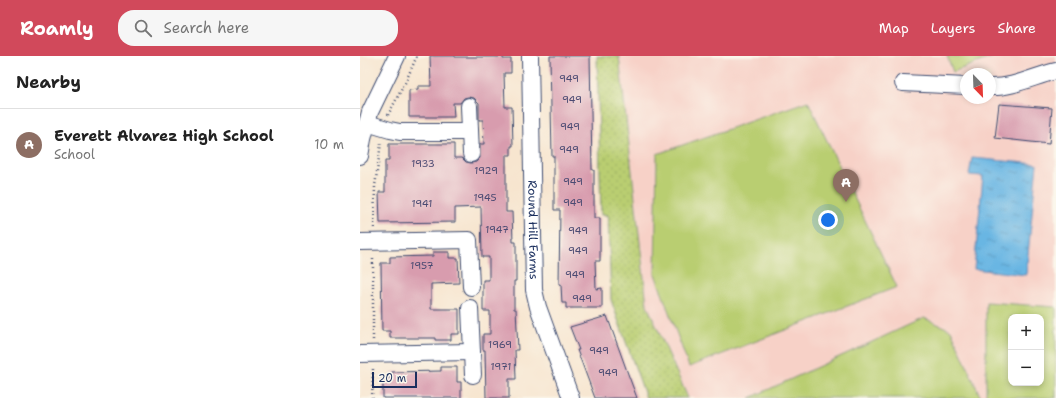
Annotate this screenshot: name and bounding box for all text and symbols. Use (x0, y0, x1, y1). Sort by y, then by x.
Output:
search box (118, 10, 398, 46)
text: Roamly (20, 16, 94, 41)
icon: search (132, 17, 154, 39)
text: Search here (164, 18, 249, 38)
text: Map (879, 19, 909, 37)
text: Layers (931, 19, 975, 37)
text: Share (997, 19, 1036, 37)
north arrow (960, 68, 996, 104)
text: Nearby (16, 71, 81, 93)
house number: 949 (559, 72, 579, 85)
house number: 949 (562, 93, 582, 106)
house number: 949 (560, 120, 580, 133)
text: Everett Alvarez High School (54, 126, 274, 146)
text: A (24, 136, 34, 153)
text: 10 m (314, 136, 344, 153)
house number: 949 (559, 143, 579, 156)
text: School (54, 146, 95, 163)
house number: 1933 (411, 157, 435, 170)
house number: 1929 (474, 164, 498, 177)
pin: A (833, 169, 859, 202)
house number: 949 (563, 175, 583, 188)
street label: Round Hill Farms (524, 180, 542, 280)
house number: 1945 (473, 191, 497, 204)
house number: 949 (563, 196, 583, 209)
house number: 1941 (411, 197, 433, 210)
your location (818, 210, 838, 230)
house number: 1947 (485, 223, 509, 236)
house number: 949 (568, 224, 588, 237)
house number: 949 (568, 244, 588, 257)
house number: 1957 (410, 259, 434, 272)
house number: 949 (565, 268, 585, 281)
house number: 949 (572, 292, 592, 305)
map controls (1008, 314, 1044, 386)
button: + (1008, 314, 1044, 350)
house number: 1969 (488, 338, 512, 351)
house number: 949 (589, 344, 609, 357)
button: − (1008, 350, 1044, 386)
house number: 1971 (491, 360, 511, 373)
house number: 949 (598, 366, 618, 379)
scale bar (372, 370, 417, 389)
text: 20 m (378, 371, 406, 386)

